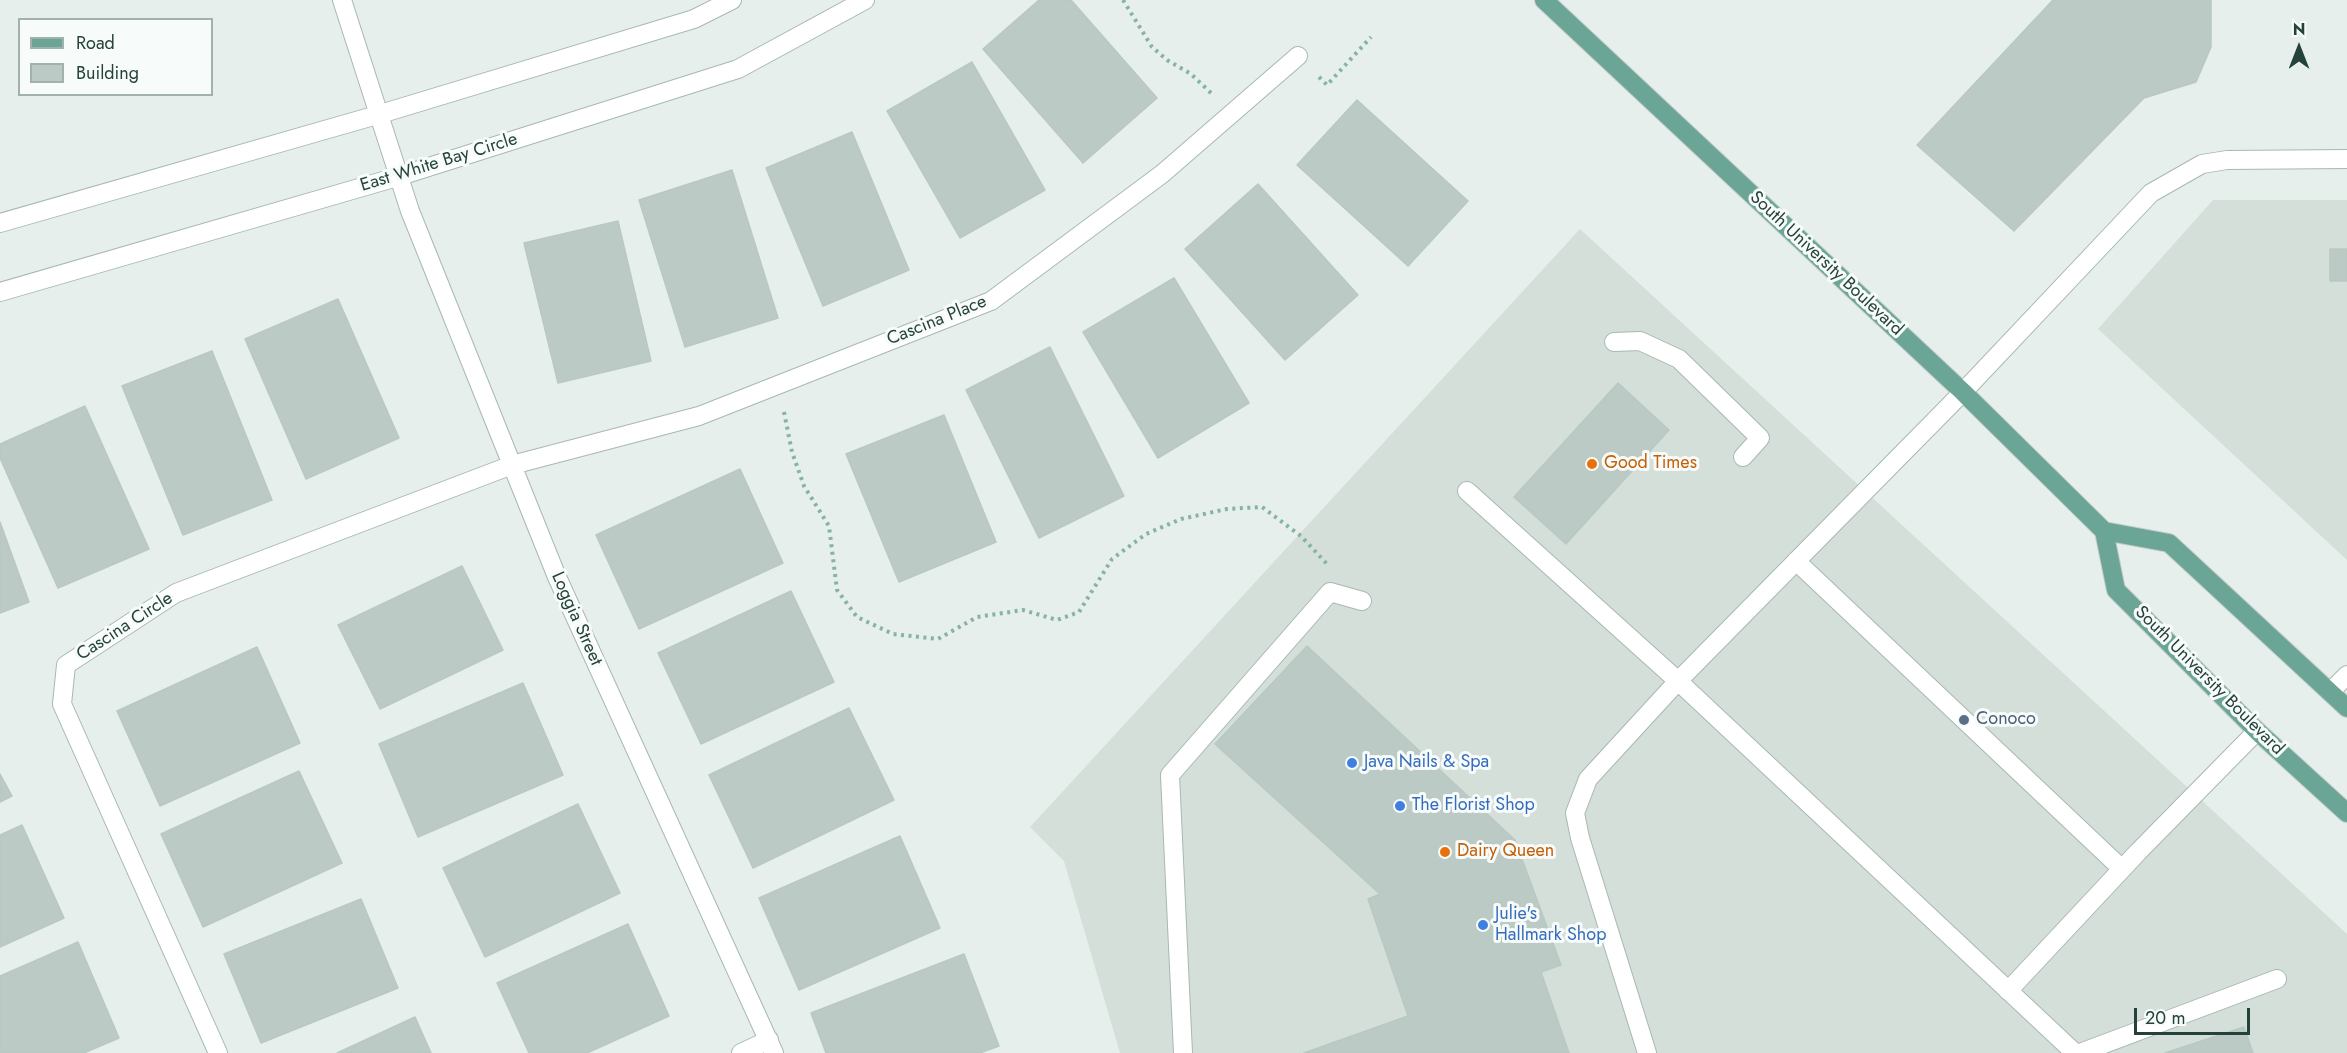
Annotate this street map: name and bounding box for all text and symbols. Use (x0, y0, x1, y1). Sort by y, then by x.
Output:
legend (18, 18, 213, 96)
north arrow (2269, 18, 2329, 78)
text: N (2293, 18, 2305, 41)
text: Road (76, 30, 115, 56)
text: Building (76, 60, 139, 86)
street label: East White Bay Circle (358, 129, 520, 197)
street label: South University Boulevard (1745, 187, 1907, 341)
street label: Cascina Place (884, 291, 990, 351)
place label: Good Times (1604, 453, 1697, 475)
marker: Good Times (1585, 457, 1599, 471)
street label: Loggia Street (546, 569, 606, 669)
street label: Cascina Circle (73, 588, 177, 666)
street label: South University Boulevard (2130, 602, 2288, 760)
place label: Conoco (1976, 709, 2036, 731)
marker: Conoco (1957, 713, 1971, 727)
place label: Java Nails & Spa (1364, 752, 1489, 774)
marker: Java Nails & Spa (1345, 756, 1359, 770)
place label: The Florist Shop (1412, 795, 1535, 817)
marker: The Florist Shop (1393, 799, 1407, 813)
place label: Dairy Queen (1457, 841, 1554, 863)
marker: Dairy Queen (1438, 845, 1452, 859)
place label: Julie's Hallmark Shop (1495, 904, 1606, 946)
marker: Julie's Hallmark Shop (1476, 918, 1490, 932)
scale bar (2137, 996, 2252, 1034)
text: 20 m (2145, 1005, 2185, 1031)

